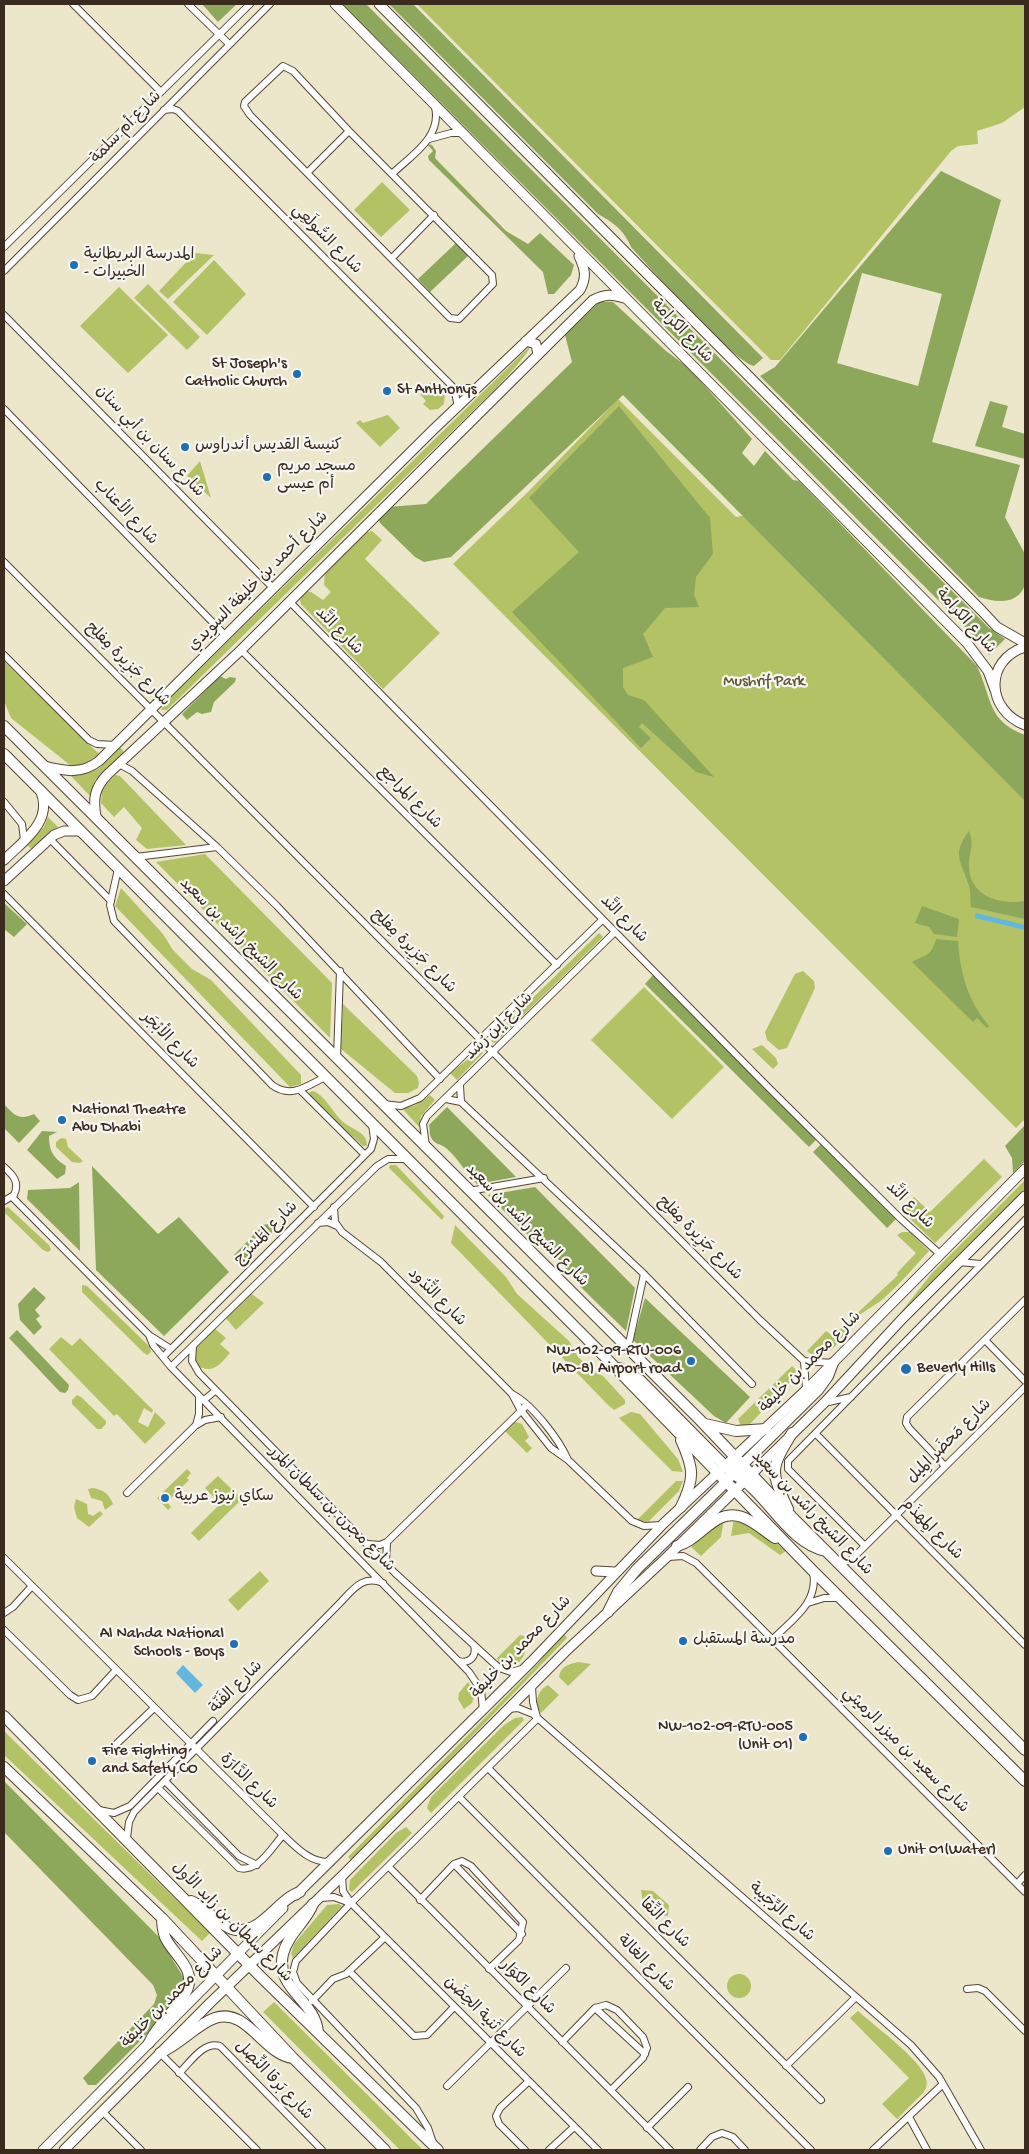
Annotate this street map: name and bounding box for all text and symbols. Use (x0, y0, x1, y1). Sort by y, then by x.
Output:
street label: شارع أم سلمة (88, 88, 166, 168)
street label: شارع السُّولَعِي (287, 201, 365, 279)
place label: المدرسة البريطانية - الخبيرات (84, 246, 194, 284)
marker: المدرسة البريطانية - الخبيرات (68, 259, 80, 271)
street label: شارع الكرامة (646, 296, 716, 368)
place label: St Joseph's Catholic Church (185, 355, 287, 393)
marker: St Joseph's Catholic Church (291, 368, 303, 380)
place label: St Anthonys (397, 381, 477, 401)
street label: شارع سنان بن أبي سنان (91, 382, 207, 502)
marker: St Anthonys (381, 385, 393, 397)
place label: كنيسة القديس أندراوس (195, 437, 342, 457)
marker: كنيسة القديس أندراوس (179, 441, 191, 453)
place label: مسجد مريم أم عيسى (277, 458, 356, 496)
marker: مسجد مريم أم عيسى (261, 471, 273, 483)
street label: شارع الأعناب (89, 476, 161, 550)
street label: شارع أحمد بن خليفة السويدي (185, 508, 333, 656)
street label: شارع الكرامة (931, 586, 999, 658)
street label: شارع النَّد (310, 604, 366, 660)
street label: شارع جَزِيرة مِفلِح (81, 619, 173, 711)
park label: Mushrif Park (723, 673, 805, 693)
street label: شارع المراجع (373, 762, 445, 834)
street label: شارع الشيخ راشد بن سعيد (174, 874, 306, 1006)
street label: شارع النَّد (595, 892, 651, 948)
street label: شارع جَزِيرة مِفلِح (367, 906, 459, 998)
street label: شارع إبن رُشد (462, 989, 538, 1065)
street label: شارع الأبْجَر (136, 1008, 202, 1074)
place label: National Theatre Abu Dhabi (72, 1101, 186, 1139)
marker: National Theatre Abu Dhabi (56, 1114, 68, 1126)
street label: شارع الشيخ راشد بن سعيد (460, 1160, 592, 1292)
street label: شارع النَّد (881, 1178, 937, 1234)
street label: شارع جَزِيرة مِفلِح (653, 1193, 745, 1285)
street label: شارع المَسْرَج (231, 1198, 303, 1270)
street label: شارع النُّدُود (403, 1265, 469, 1331)
street label: شارع محمد بن خليفة (756, 1308, 866, 1418)
place label: NW-102-09-RTU-006 (AD-8) Airport road (546, 1342, 681, 1380)
marker: NW-102-09-RTU-006 (AD-8) Airport road (685, 1355, 697, 1367)
place label: Beverly Hills (917, 1359, 995, 1379)
marker: Beverly Hills (899, 1362, 913, 1376)
street label: شارع مَحضَر المِيل (904, 1396, 996, 1488)
street label: شارع مجرن بن سلطان المرر (264, 1443, 398, 1577)
street label: شارع الشيخ راشد بن سعيد (746, 1448, 876, 1580)
place label: سكاي نيوز عربية (175, 1488, 274, 1508)
marker: سكاي نيوز عربية (159, 1492, 171, 1504)
street label: شارع المِهذَم (896, 1495, 966, 1565)
street label: شارع محمد بن خليفة (468, 1592, 576, 1704)
place label: Al Nahda National Schools - Boys (100, 1625, 224, 1663)
place label: مدرسة المستقبل (693, 1631, 795, 1651)
marker: مدرسة المستقبل (677, 1635, 689, 1647)
marker: Al Nahda National Schools - Boys (228, 1638, 240, 1650)
street label: شارع الفَنّة (206, 1657, 268, 1719)
street label: شارع سعيد بن ميزر الرميثي (838, 1684, 972, 1818)
place label: NW-102-09-RTU-005 (Unit 01) (658, 1718, 793, 1756)
marker: NW-102-09-RTU-005 (Unit 01) (797, 1731, 809, 1743)
place label: Fire Fighting and Safety CO (102, 1742, 198, 1780)
street label: شارع الدَّارَة (215, 1750, 281, 1814)
marker: Fire Fighting and Safety CO (86, 1755, 98, 1767)
place label: Unit 01(Water) (898, 1841, 996, 1861)
marker: Unit 01(Water) (882, 1845, 894, 1857)
street label: شارع سلطان بن زايد الأول (167, 1859, 295, 1987)
street label: شارع الرِّجَيبة (744, 1879, 818, 1947)
street label: شارع النِّقا (635, 1895, 693, 1953)
street label: شارع الغالة (613, 1932, 677, 1996)
street label: شارع محمد بن خليفة (118, 1943, 228, 2053)
street label: شارع الكوَار (496, 1957, 558, 2019)
street label: شارع ثَنية الحِضَن (439, 1973, 529, 2063)
street label: شارع بَرقا النِّصِل (230, 2037, 316, 2125)

